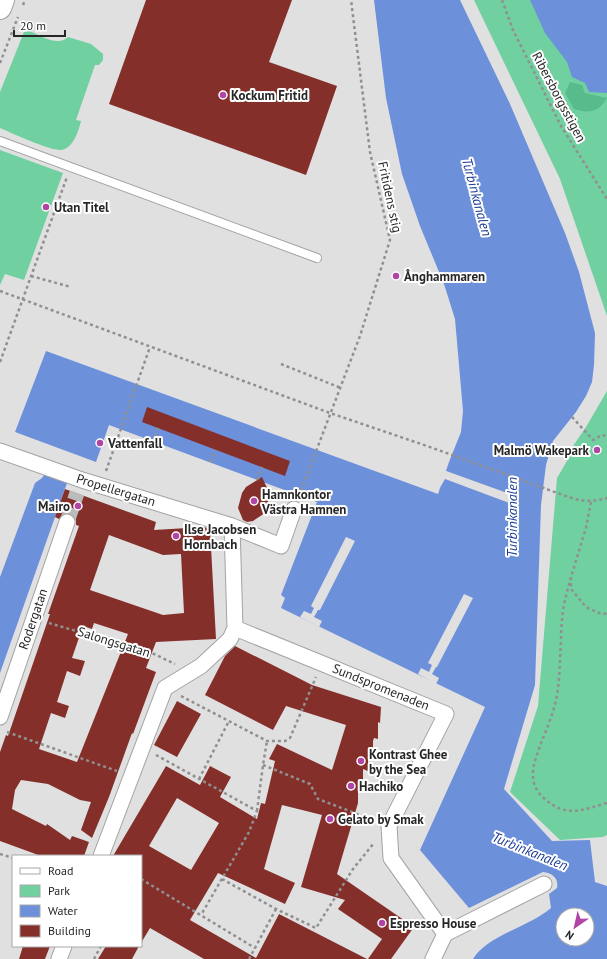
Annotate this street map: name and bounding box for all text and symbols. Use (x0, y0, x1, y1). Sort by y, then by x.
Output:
scale bar (14, 12, 65, 38)
text: 20 m (20, 18, 46, 33)
street label: Ribersborgsstigen (528, 49, 590, 145)
place label: Kockum Fritid (231, 87, 308, 104)
marker: Kockum Fritid (218, 90, 228, 100)
water label: Turbinkanalen (458, 156, 496, 238)
street label: Fritidens stig (374, 160, 406, 234)
place label: Utan Titel (54, 199, 109, 216)
marker: Utan Titel (41, 202, 51, 212)
place label: Ånghammaren (404, 268, 485, 285)
marker: Ånghammaren (391, 271, 401, 281)
place label: Vattenfall (107, 435, 163, 452)
marker: Vattenfall (95, 438, 105, 448)
place label: Malmö Wakepark (494, 442, 590, 459)
marker: Malmö Wakepark (592, 445, 602, 455)
street label: Propellergatan (74, 470, 158, 510)
water label: Turbinkanalen (503, 477, 521, 557)
place label: Hamnkontor Västra Hamnen (261, 486, 346, 518)
marker: Hamnkontor Västra Hamnen (249, 496, 259, 506)
place label: Mairo (38, 498, 70, 515)
marker: Mairo (73, 501, 83, 511)
place label: Ilse Jacobsen Hornbach (184, 521, 256, 553)
marker: Ilse Jacobsen Hornbach (171, 531, 181, 541)
street label: Rodergatan (15, 586, 51, 652)
street label: Salongsgatan (76, 623, 152, 661)
street label: Sundspromenaden (330, 660, 432, 714)
place label: Kontrast Ghee by the Sea (369, 746, 448, 778)
marker: Kontrast Ghee by the Sea (356, 756, 366, 766)
place label: Hachiko (359, 778, 403, 795)
marker: Hachiko (346, 781, 356, 791)
place label: Gelato by Smak (338, 811, 424, 828)
marker: Gelato by Smak (325, 814, 335, 824)
water label: Turbinkanalen (489, 828, 571, 874)
legend (12, 855, 142, 947)
text: Road (48, 863, 73, 878)
text: Park (48, 883, 70, 898)
text: Water (48, 903, 78, 918)
north arrow (555, 907, 595, 947)
place label: Espresso House (390, 915, 477, 932)
marker: Espresso House (377, 918, 387, 928)
text: Building (48, 923, 91, 938)
text: N (562, 927, 576, 943)

